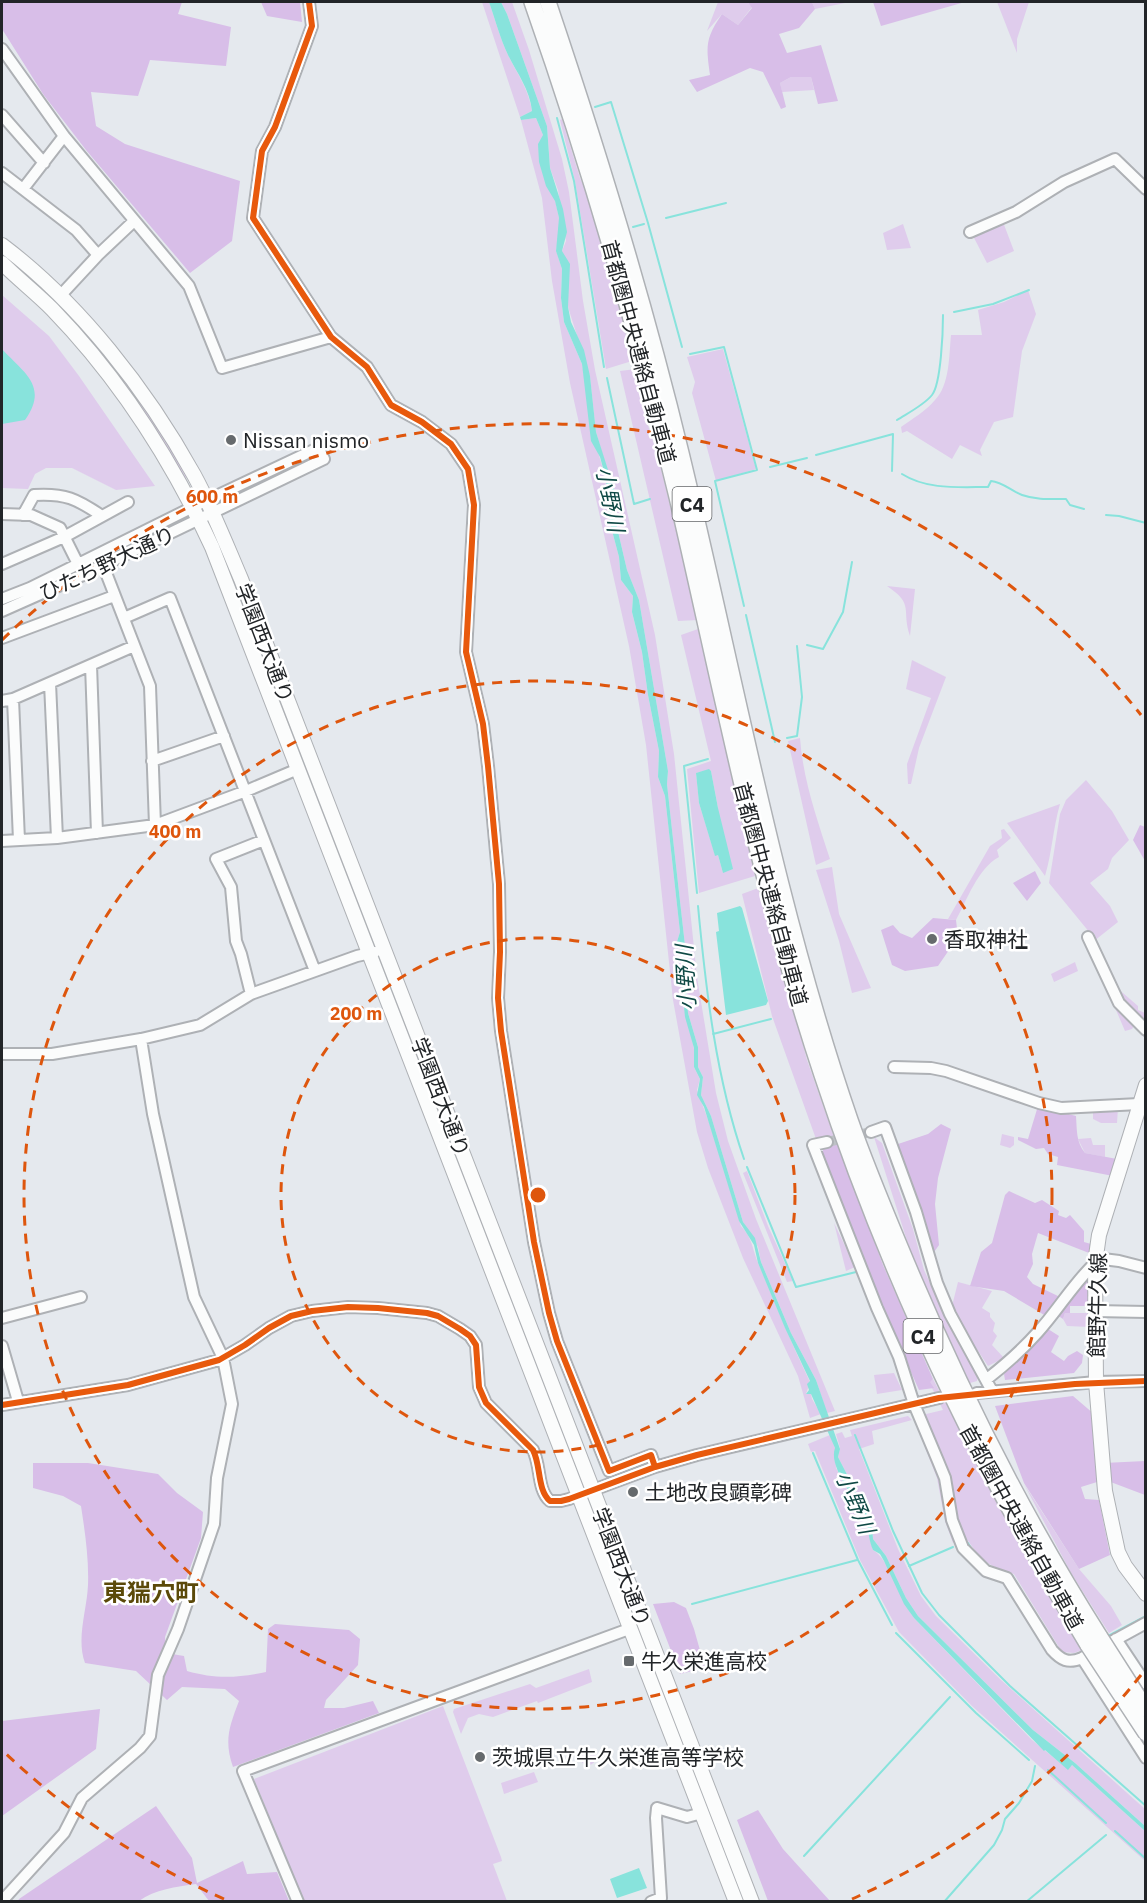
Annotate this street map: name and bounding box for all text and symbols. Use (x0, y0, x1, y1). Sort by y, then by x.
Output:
street label: 首都圏中央連絡自動車道 (596, 237, 682, 467)
place label: Nissan nismo (243, 426, 369, 454)
marker: Nissan nismo (224, 433, 238, 447)
water label: 小野川 (590, 464, 632, 536)
text: 600 m (186, 485, 238, 508)
road number: C4 (672, 487, 712, 521)
street label: ひたち野大通り (34, 519, 180, 607)
street label: 学園西大通り (229, 579, 301, 707)
street label: 首都圏中央連絡自動車道 (728, 779, 814, 1009)
text: 400 m (149, 820, 201, 843)
place label: 香取神社 (944, 925, 1028, 953)
marker: 香取神社 (925, 932, 939, 946)
water label: 小野川 (669, 942, 701, 1012)
text: 200 m (330, 1002, 382, 1025)
street label: 学園西大通り (405, 1033, 477, 1161)
centre of rings (528, 1185, 548, 1205)
street label: 館野牛久線 (1082, 1252, 1112, 1358)
road number: C4 (904, 1319, 942, 1353)
street label: 首都圏中央連絡自動車道 (954, 1419, 1090, 1635)
water label: 小野川 (830, 1466, 883, 1540)
place label: 土地改良顕彰碑 (645, 1478, 792, 1506)
marker: 土地改良顕彰碑 (626, 1485, 640, 1499)
street label: 学園西大通り (586, 1503, 658, 1631)
district label: 東猯穴町 (103, 1576, 199, 1608)
place label: 牛久栄進高校 (641, 1647, 767, 1675)
marker: 牛久栄進高校 (622, 1654, 636, 1668)
place label: 茨城県立牛久栄進高等学校 (492, 1743, 744, 1771)
marker: 茨城県立牛久栄進高等学校 (473, 1750, 487, 1764)

